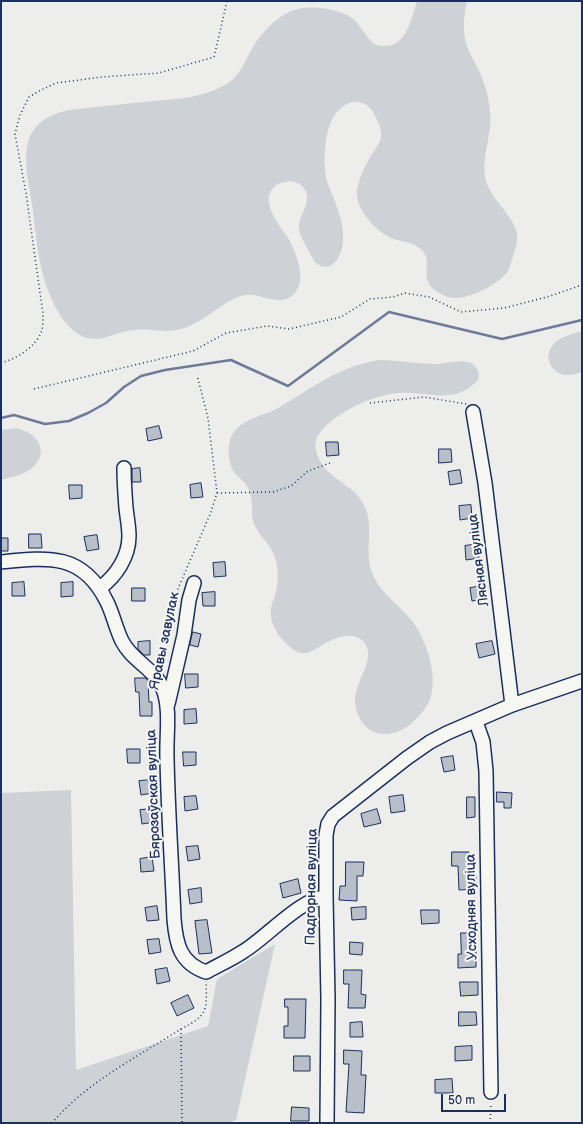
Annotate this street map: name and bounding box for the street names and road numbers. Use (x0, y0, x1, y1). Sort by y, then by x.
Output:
street label: Лясная вуліца (465, 513, 493, 607)
street label: Яравы завулак (146, 591, 184, 691)
street label: Бярозаўская вуліца (143, 729, 165, 859)
street label: Падгорная вуліца (303, 828, 321, 946)
street label: Усходняя вуліца (463, 854, 481, 960)

